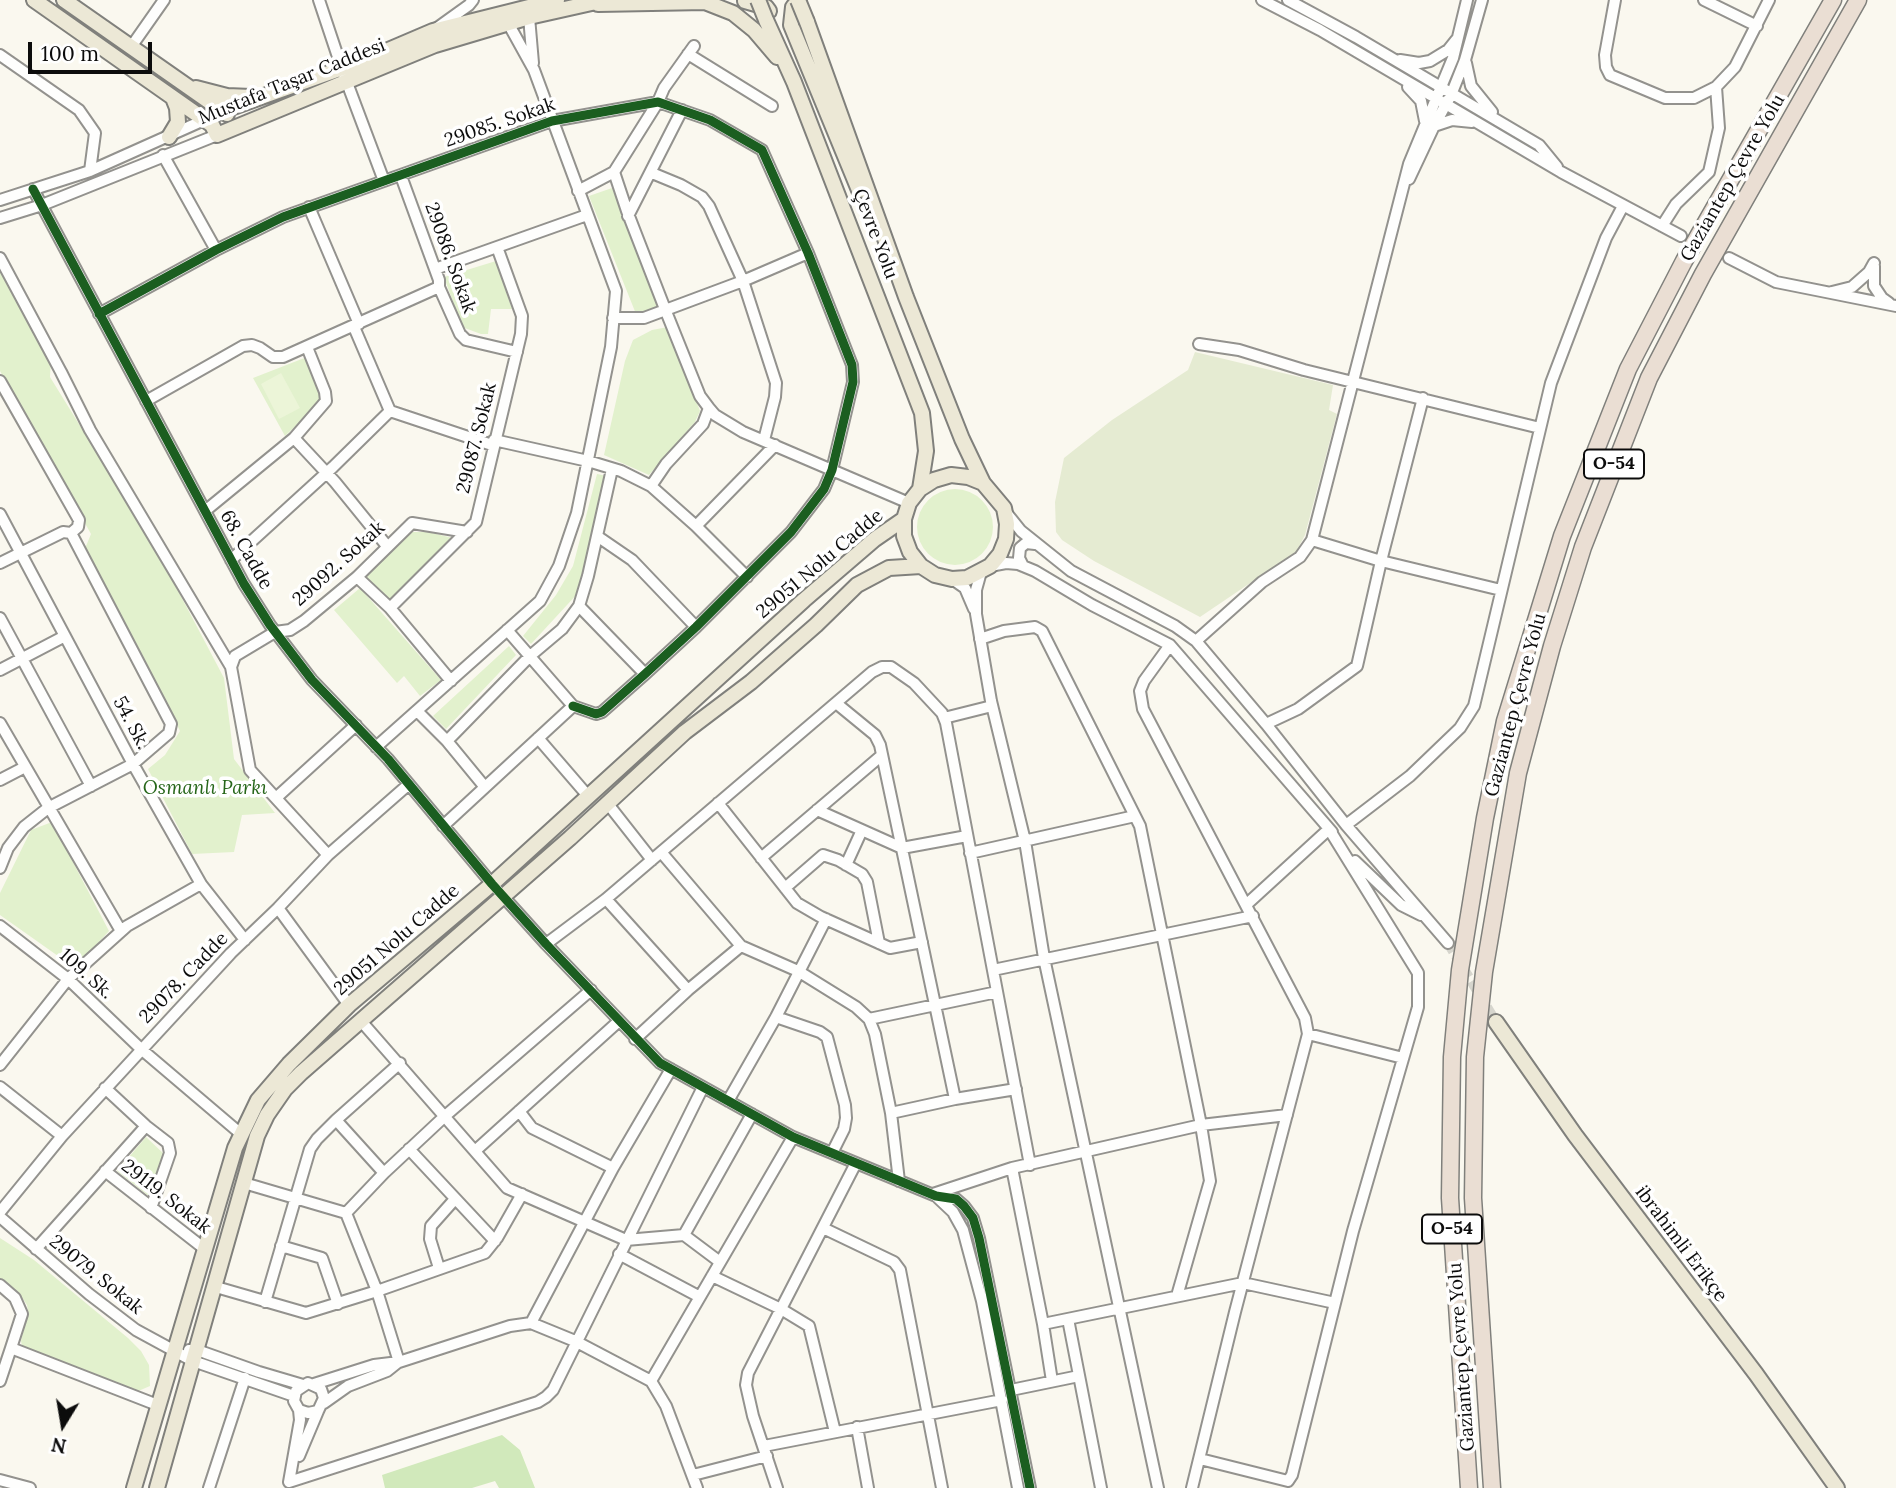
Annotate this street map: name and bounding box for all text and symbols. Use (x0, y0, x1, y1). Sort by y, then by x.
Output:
scale bar (32, 28, 156, 72)
street label: Mustafa Taşar Caddesi (195, 34, 389, 130)
text: 100 m (41, 40, 99, 67)
street label: Gaziantep Çevre Yolu (1676, 90, 1790, 266)
street label: 29085. Sokak (442, 93, 558, 153)
street label: Çevre Yolu (847, 186, 903, 282)
street label: 29086. Sokak (419, 199, 481, 317)
street label: 29087. Sokak (452, 380, 502, 496)
road number: O-54 (1584, 450, 1644, 478)
street label: 29051 Nolu Cadde (752, 504, 888, 624)
street label: 68. Cadde (215, 506, 277, 594)
street label: 29092. Sokak (288, 517, 390, 611)
street label: Gaziantep Çevre Yolu (1480, 611, 1552, 799)
street label: 54. Sk. (108, 693, 154, 753)
park label: Osmanlı Parkı (143, 778, 267, 800)
street label: 29051 Nolu Cadde (330, 879, 464, 1001)
street label: 29078. Cadde (135, 928, 233, 1028)
street label: 109. Sk. (54, 944, 118, 1004)
street label: 29119. Sokak (117, 1155, 215, 1239)
street label: ibrahimli Erikçe (1630, 1182, 1732, 1306)
road number: O-54 (1422, 1214, 1482, 1244)
street label: 29079. Sokak (45, 1230, 147, 1320)
street label: Gaziantep Çevre Yolu (1444, 1262, 1480, 1452)
north arrow (28, 1390, 98, 1460)
text: N (49, 1432, 68, 1459)

